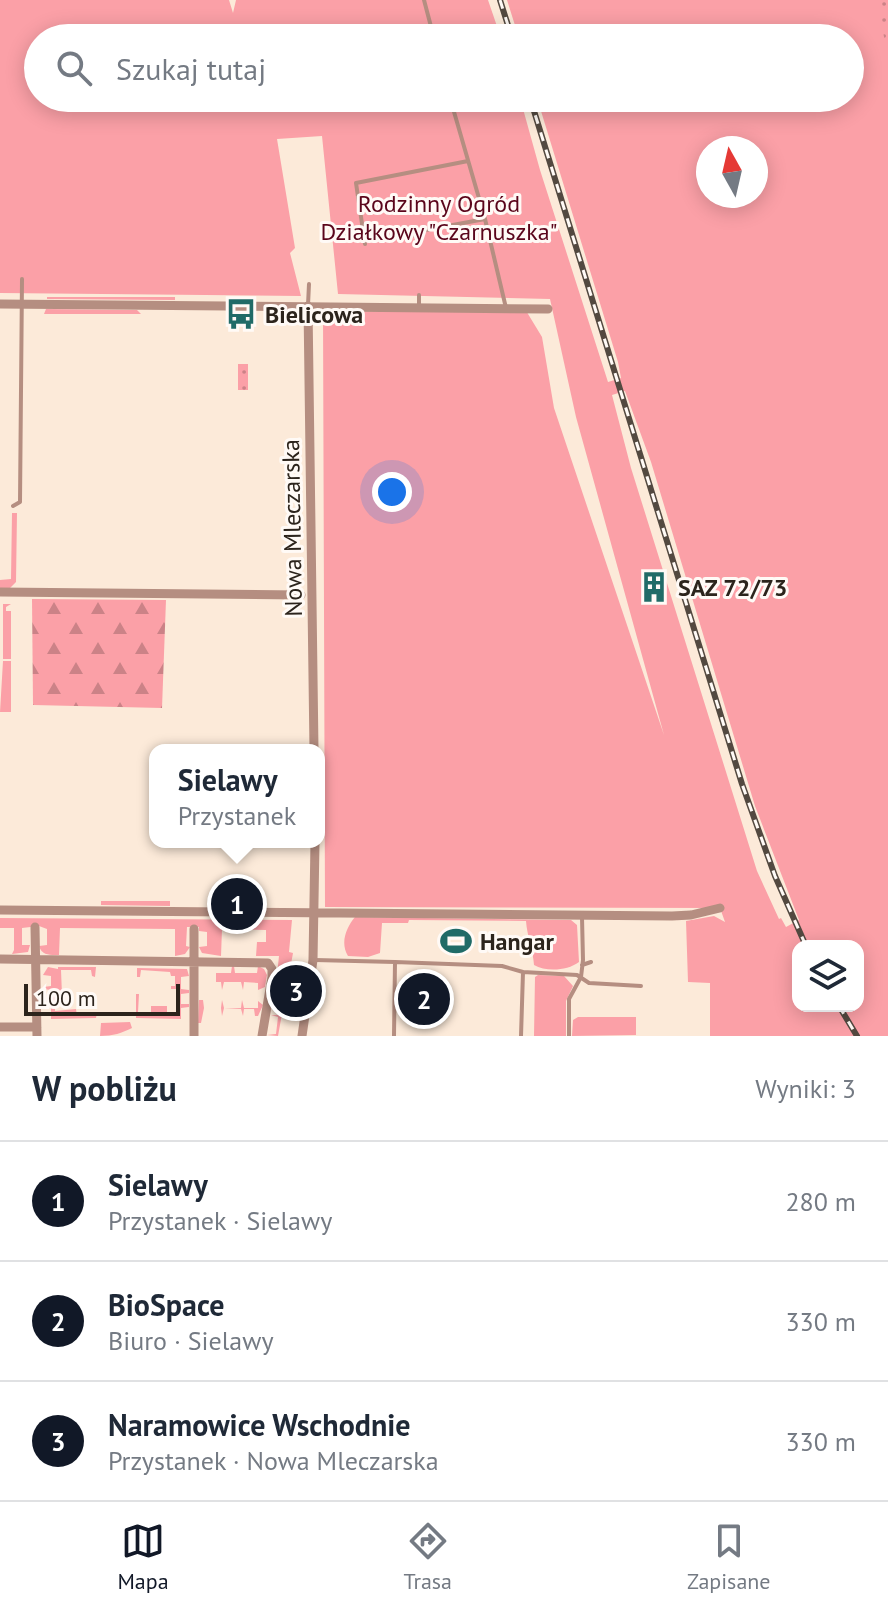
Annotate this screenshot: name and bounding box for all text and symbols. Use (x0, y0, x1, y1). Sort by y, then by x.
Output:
search box (24, 24, 864, 112)
icon: search (52, 46, 96, 90)
text: Szukaj tutaj (116, 49, 266, 88)
north arrow (696, 136, 768, 208)
park label: Rodzinny Ogród Działkowy "Czarnuszka" (320, 188, 558, 247)
bus stop icon: Bielicowa (224, 297, 258, 331)
place label: Bielicowa (265, 299, 363, 330)
street label: Nowa Mleczarska (275, 439, 309, 617)
your location (372, 472, 412, 512)
building icon: SAZ 72/73 (637, 570, 671, 604)
place label: SAZ 72/73 (678, 572, 787, 603)
popup (149, 744, 325, 848)
text: Sielawy (178, 760, 278, 799)
text: Przystanek (178, 799, 296, 832)
pin: 1 (211, 874, 263, 934)
sports icon: Hangar (439, 924, 473, 958)
place label: Hangar (480, 926, 554, 957)
map controls (792, 940, 864, 1012)
button: layers (792, 940, 864, 1012)
pin: 3 (270, 961, 322, 1021)
pin: 2 (398, 969, 450, 1029)
scale bar (24, 980, 180, 1016)
text: 100 m (36, 984, 96, 1012)
text: W pobliżu (32, 1066, 177, 1110)
text: Wyniki: 3 (755, 1072, 856, 1105)
text: Sielawy (108, 1165, 208, 1204)
text: 1 (51, 1185, 65, 1218)
text: 280 m (785, 1185, 856, 1218)
text: Przystanek · Sielawy (108, 1204, 332, 1237)
text: BioSpace (108, 1285, 225, 1324)
text: 2 (51, 1305, 65, 1338)
text: 330 m (785, 1305, 856, 1338)
text: Biuro · Sielawy (108, 1324, 274, 1357)
text: Naramowice Wschodnie (108, 1405, 411, 1444)
text: 3 (51, 1425, 65, 1458)
text: 330 m (785, 1425, 856, 1458)
text: Przystanek · Nowa Mleczarska (108, 1444, 439, 1477)
tab: Mapa (117, 1519, 169, 1595)
tab: Trasa (404, 1519, 452, 1595)
tab: Zapisane (687, 1519, 771, 1595)

